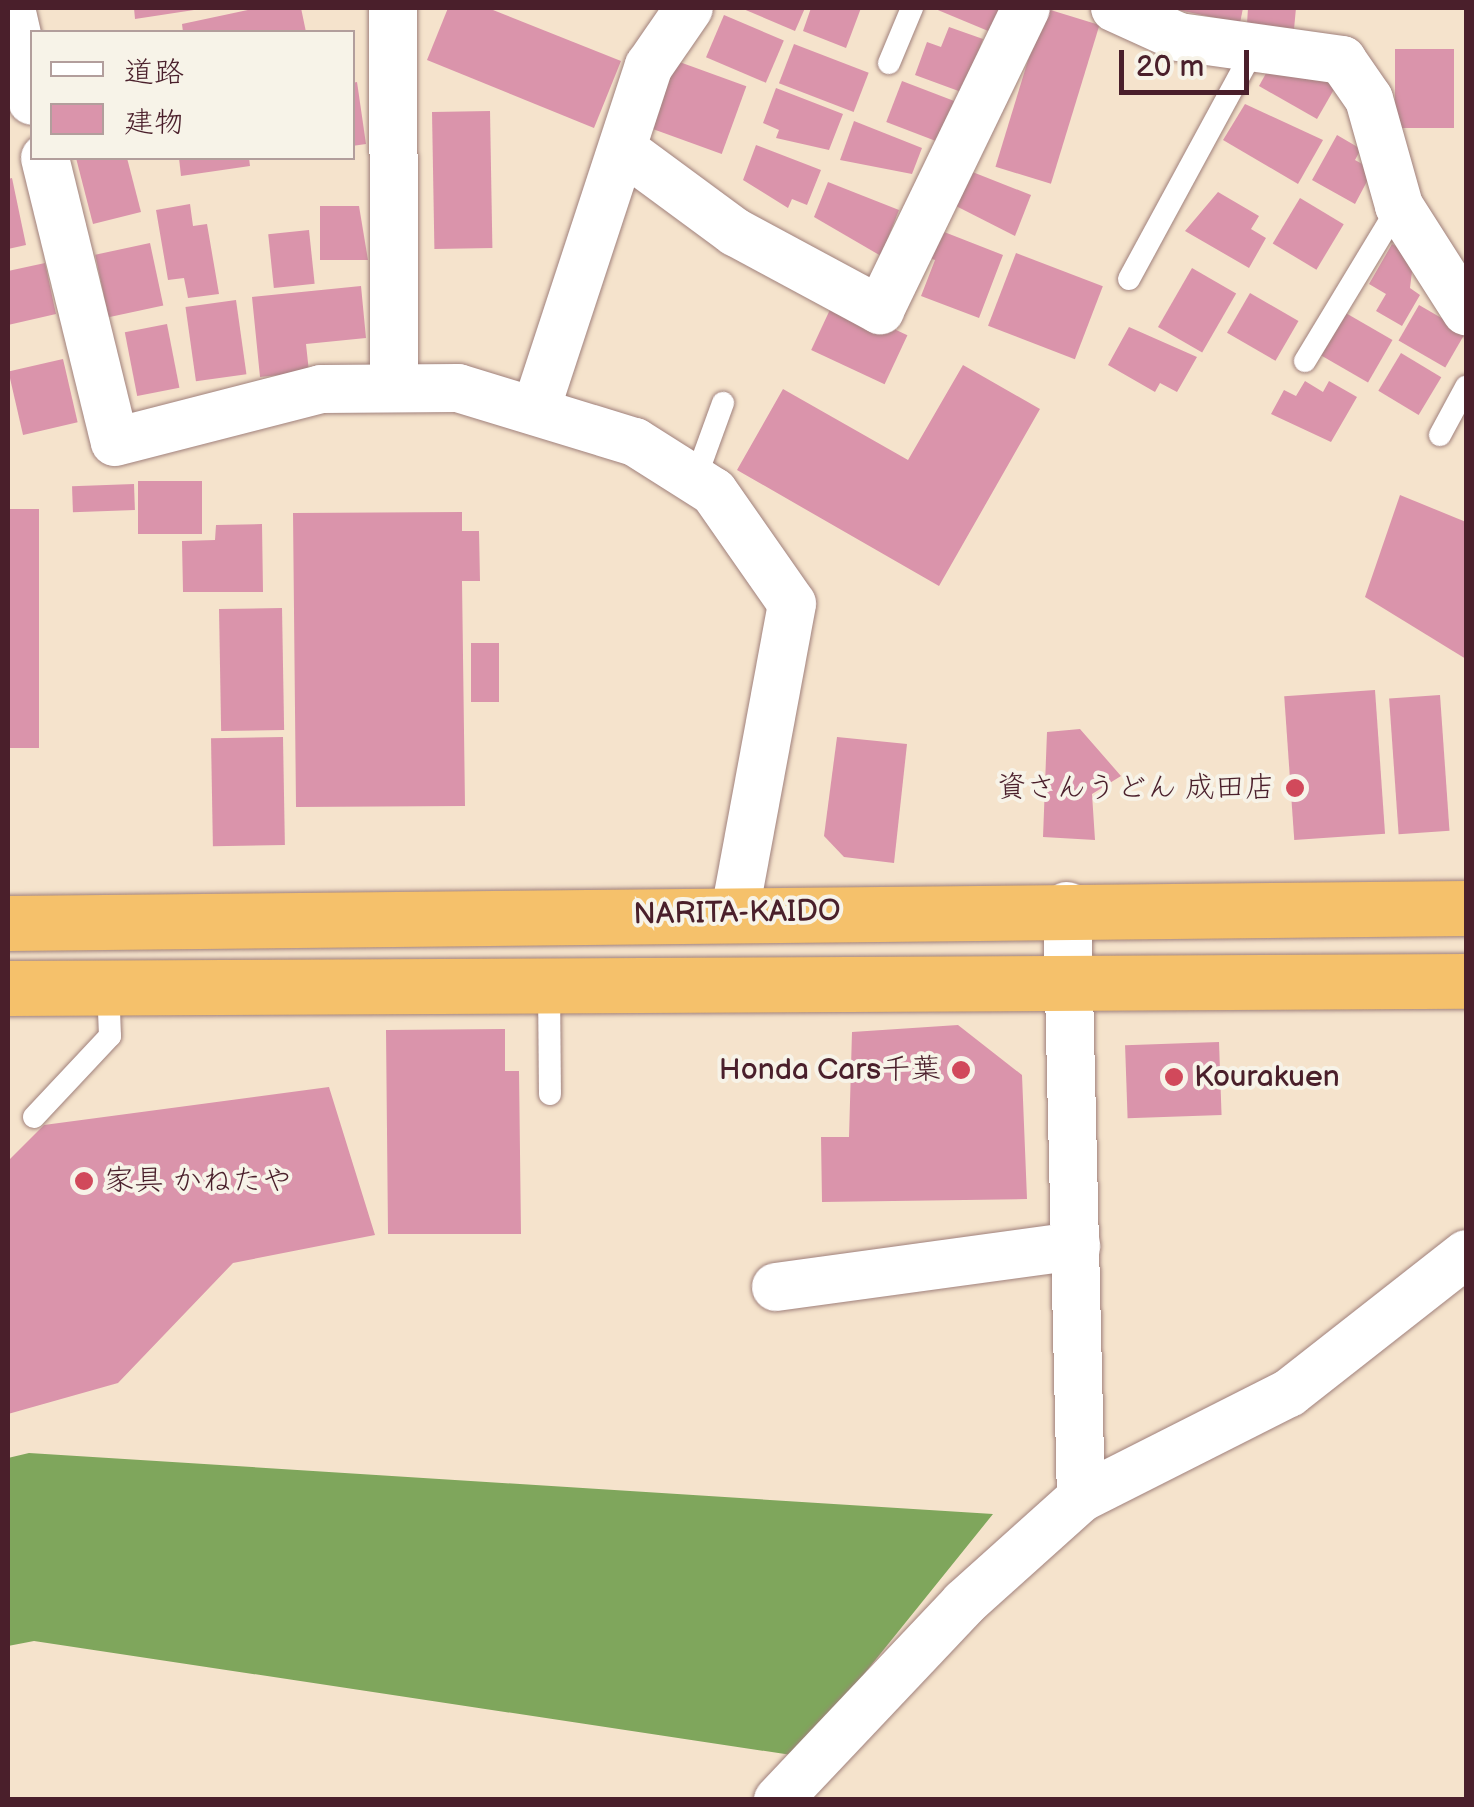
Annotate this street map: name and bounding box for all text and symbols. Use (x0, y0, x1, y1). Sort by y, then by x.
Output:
legend (30, 30, 355, 160)
scale bar (1124, 30, 1254, 92)
text: 20 m (1136, 49, 1204, 85)
text: 道路 (124, 55, 184, 91)
text: 建物 (124, 105, 184, 141)
place label: 資さんうどん 成田店 (997, 770, 1275, 806)
marker: 資さんうどん 成田店 (1284, 777, 1306, 799)
street label: NARITA-KAIDO (633, 893, 841, 933)
place label: Honda Cars千葉 (719, 1052, 941, 1088)
marker: Honda Cars千葉 (950, 1059, 972, 1081)
place label: Kourakuen (1194, 1059, 1340, 1095)
marker: Kourakuen (1163, 1066, 1185, 1088)
place label: 家具 かねたや (104, 1163, 292, 1199)
marker: 家具 かねたや (73, 1170, 95, 1192)

